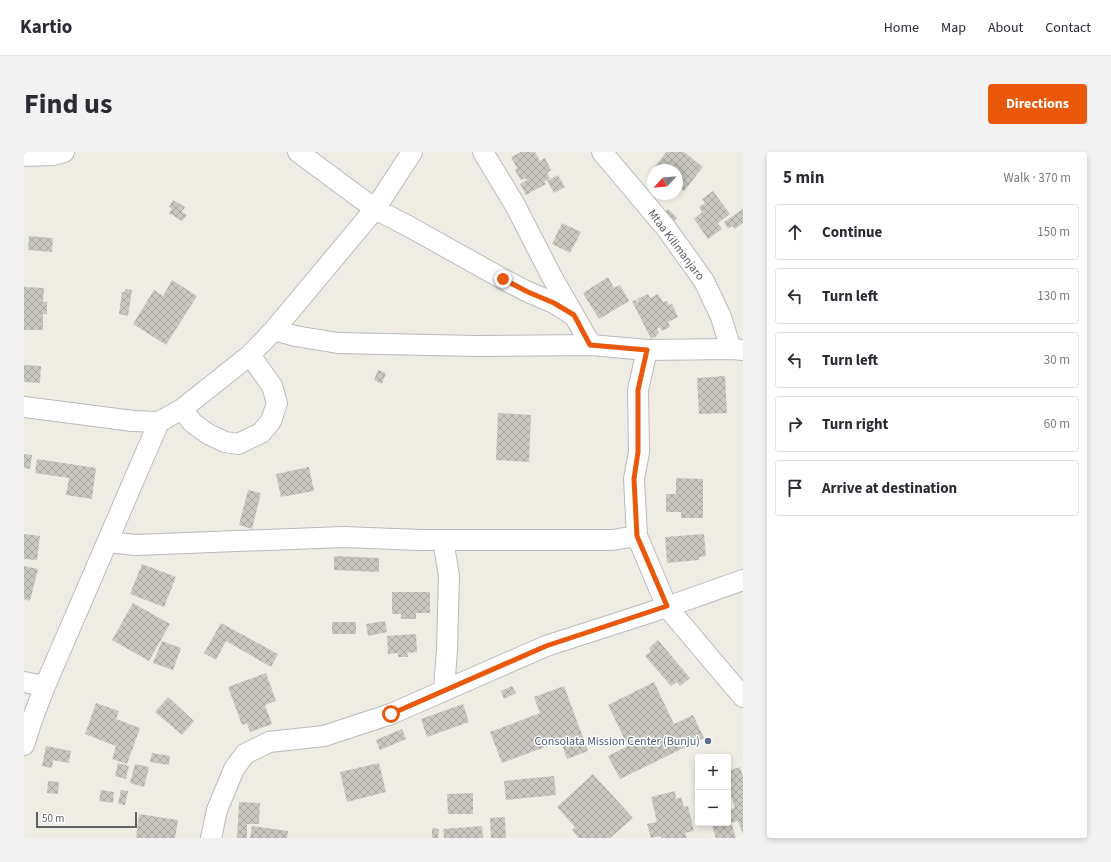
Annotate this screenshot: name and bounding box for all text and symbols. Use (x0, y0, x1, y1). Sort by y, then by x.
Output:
text: Kartio (20, 14, 72, 41)
text: Home (884, 18, 919, 38)
text: Map (941, 18, 966, 38)
text: About (988, 18, 1023, 38)
text: Contact (1045, 18, 1091, 38)
text: Find us (24, 84, 112, 124)
button: Directions (988, 84, 1087, 124)
north arrow (647, 164, 683, 200)
text: 5 min (783, 166, 824, 190)
text: Walk · 370 m (1003, 169, 1071, 187)
street label: Mtaa Kilimanjaro (644, 206, 708, 284)
icon: ahead (784, 221, 806, 243)
text: Continue (822, 222, 882, 243)
text: 150 m (1037, 223, 1070, 241)
route end (494, 270, 512, 288)
icon: left (784, 285, 806, 307)
text: Turn left (822, 286, 878, 307)
text: 130 m (1037, 287, 1070, 305)
icon: left (784, 349, 806, 371)
text: Turn left (822, 350, 878, 371)
text: 30 m (1044, 351, 1070, 369)
icon: right (784, 413, 806, 435)
text: Turn right (822, 414, 888, 435)
text: 60 m (1044, 415, 1070, 433)
icon: arrive (784, 477, 806, 499)
text: Arrive at destination (822, 478, 957, 499)
route start (382, 705, 400, 723)
place label: Consolata Mission Center (Bunju) (535, 733, 700, 750)
marker: Consolata Mission Center (Bunju) (703, 736, 713, 746)
map controls (695, 754, 731, 826)
button: + (695, 754, 731, 790)
button: − (695, 790, 731, 826)
scale bar (36, 810, 137, 829)
text: 50 m (42, 811, 64, 826)

